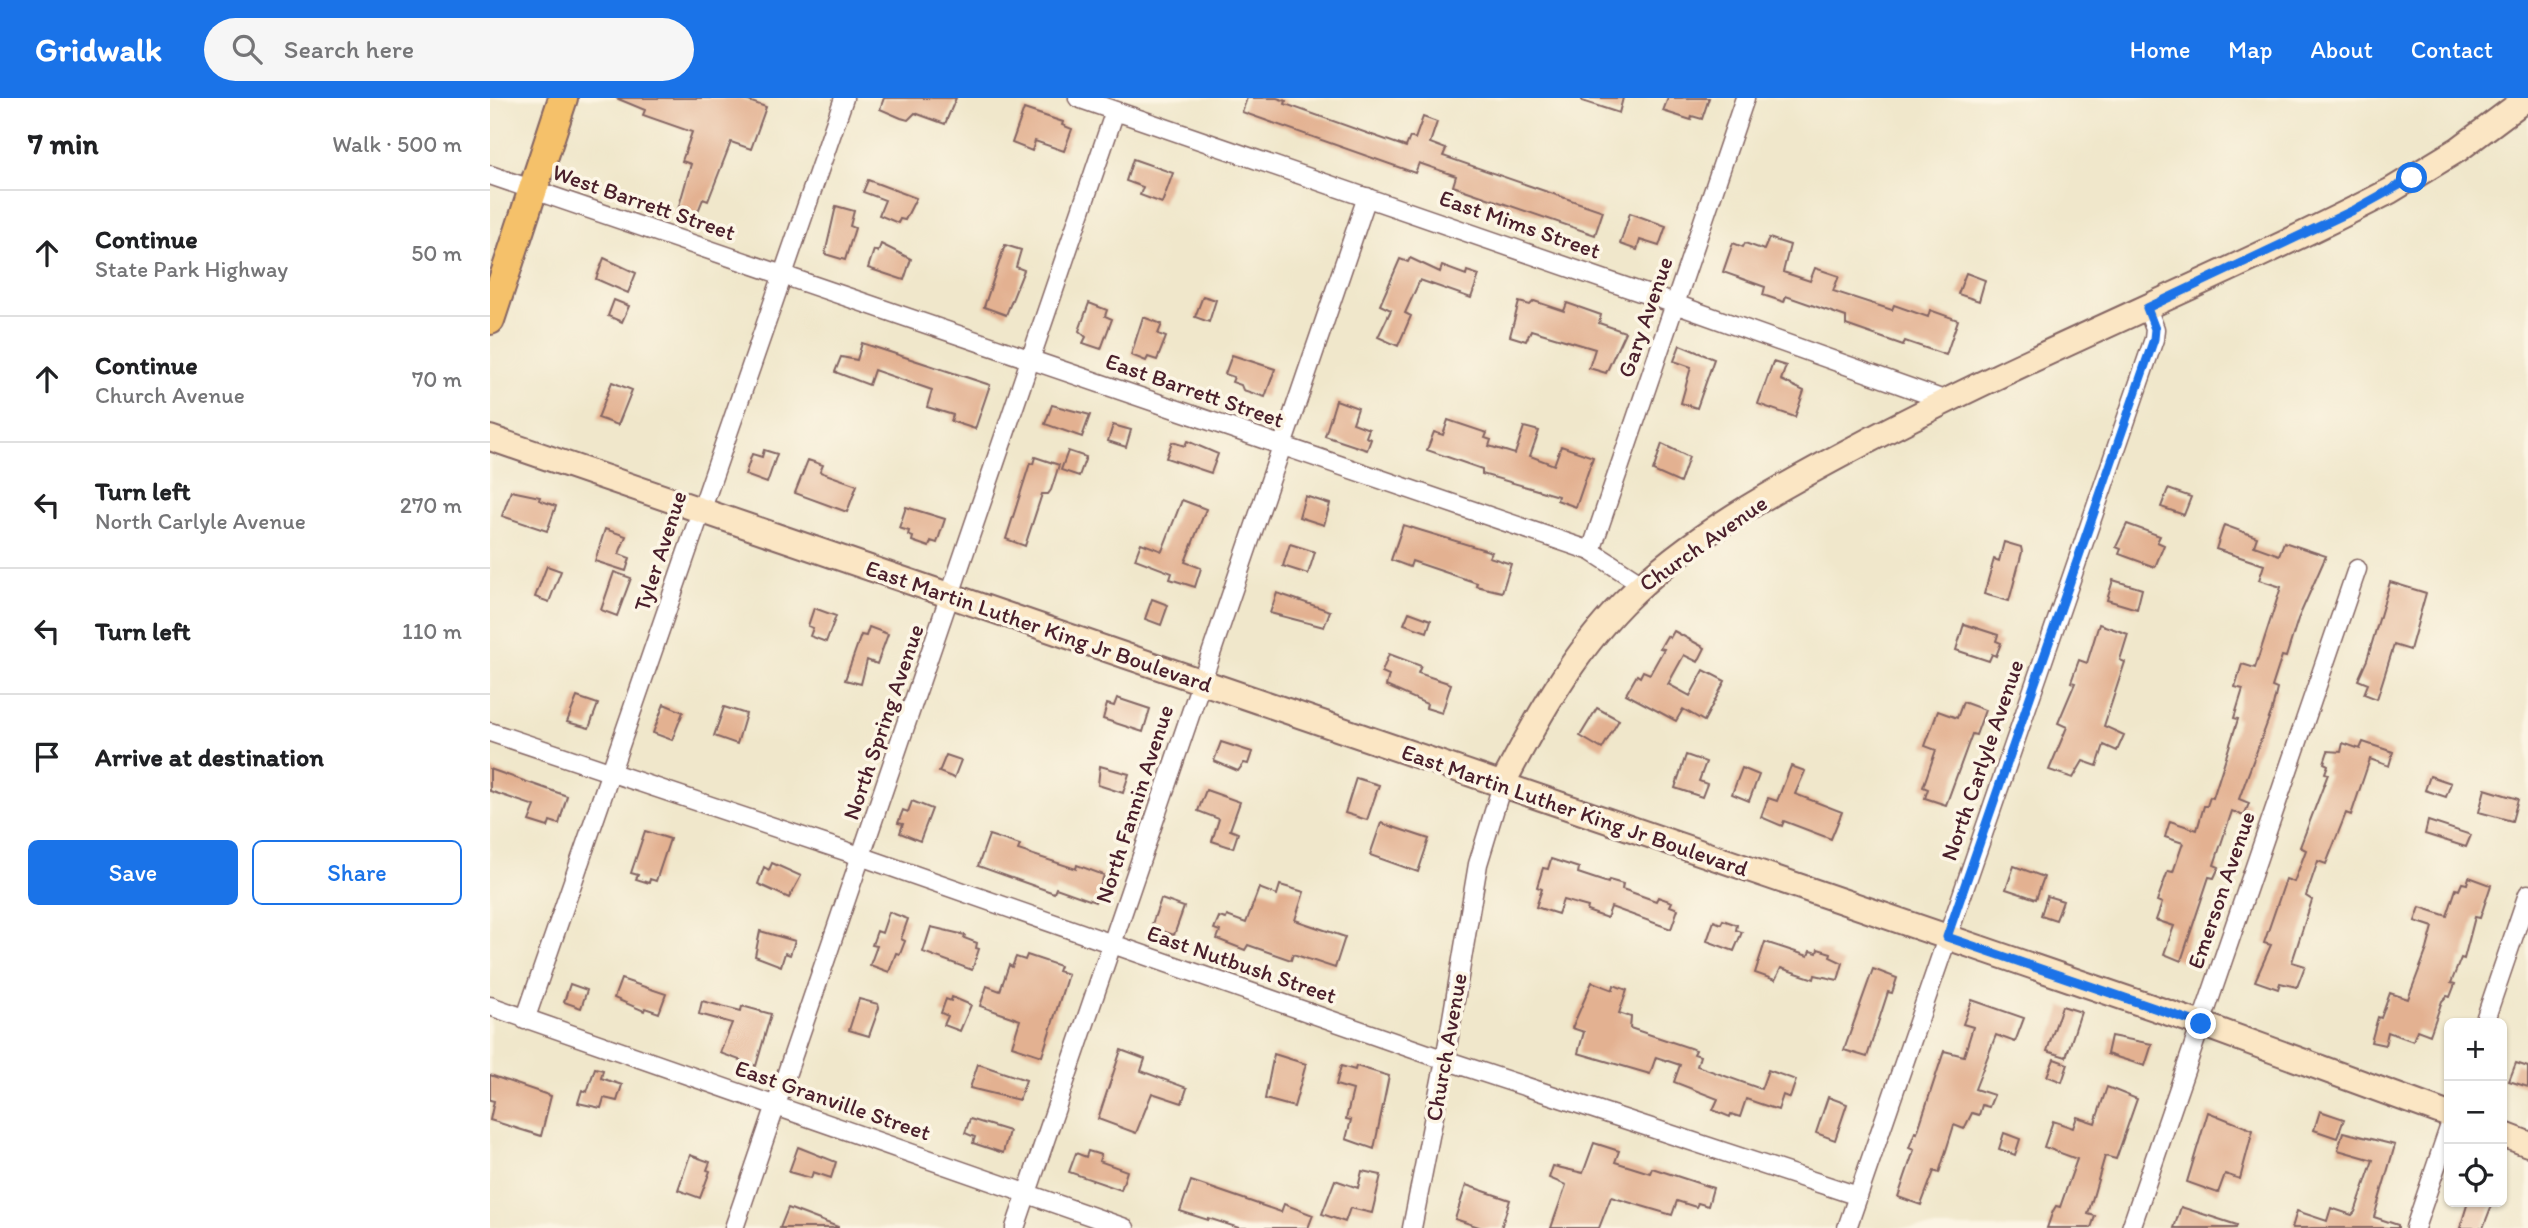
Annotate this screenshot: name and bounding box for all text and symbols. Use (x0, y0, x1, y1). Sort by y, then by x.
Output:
search box (204, 18, 694, 81)
text: Gridwalk (35, 30, 162, 69)
icon: search (228, 30, 266, 68)
text: Search here (284, 33, 414, 65)
text: Home (2130, 35, 2190, 64)
text: Map (2228, 35, 2272, 64)
text: About (2310, 35, 2373, 64)
text: Contact (2411, 35, 2493, 64)
text: 7 min (28, 125, 99, 162)
text: Walk · 500 m (332, 130, 462, 158)
street label: West Barrett Street (549, 158, 739, 246)
route start (2396, 162, 2427, 193)
street label: East Mims Street (1436, 183, 1604, 265)
text: Continue (95, 223, 198, 255)
icon: ahead (28, 234, 66, 272)
text: 50 m (411, 239, 462, 267)
street label: Gary Avenue (1611, 253, 1679, 381)
text: State Park Highway (95, 255, 288, 283)
street label: East Barrett Street (1102, 346, 1288, 434)
text: Continue (95, 349, 198, 381)
icon: ahead (28, 360, 66, 398)
text: 70 m (412, 365, 462, 393)
text: Church Avenue (95, 381, 245, 409)
text: Turn left (95, 475, 191, 507)
icon: left (28, 486, 66, 524)
street label: Tyler Avenue (627, 487, 693, 615)
street label: Church Avenue (1634, 489, 1772, 597)
text: 270 m (400, 491, 462, 519)
text: North Carlyle Avenue (95, 507, 306, 535)
street label: East Martin Luther King Jr Boulevard (862, 553, 1216, 699)
icon: left (28, 612, 66, 650)
text: Turn left (95, 615, 191, 647)
text: 110 m (402, 617, 462, 645)
street label: North Spring Avenue (836, 620, 930, 824)
street label: North Carlyle Avenue (1934, 656, 2030, 864)
street label: North Fannin Avenue (1089, 701, 1179, 907)
street label: East Martin Luther King Jr Boulevard (1398, 737, 1752, 883)
icon: arrive (28, 738, 66, 776)
text: Arrive at destination (95, 741, 324, 773)
street label: Emerson Avenue (2181, 807, 2261, 973)
button: Save (28, 840, 238, 905)
button: Share (252, 840, 462, 905)
street label: East Nutbush Street (1144, 918, 1341, 1010)
street label: Church Avenue (1419, 971, 1473, 1123)
route end (2185, 1008, 2216, 1039)
map controls (2444, 1018, 2507, 1207)
button: + (2444, 1018, 2507, 1081)
street label: East Granville Street (732, 1053, 934, 1147)
button: − (2444, 1081, 2507, 1144)
button: locate (2444, 1144, 2507, 1207)

